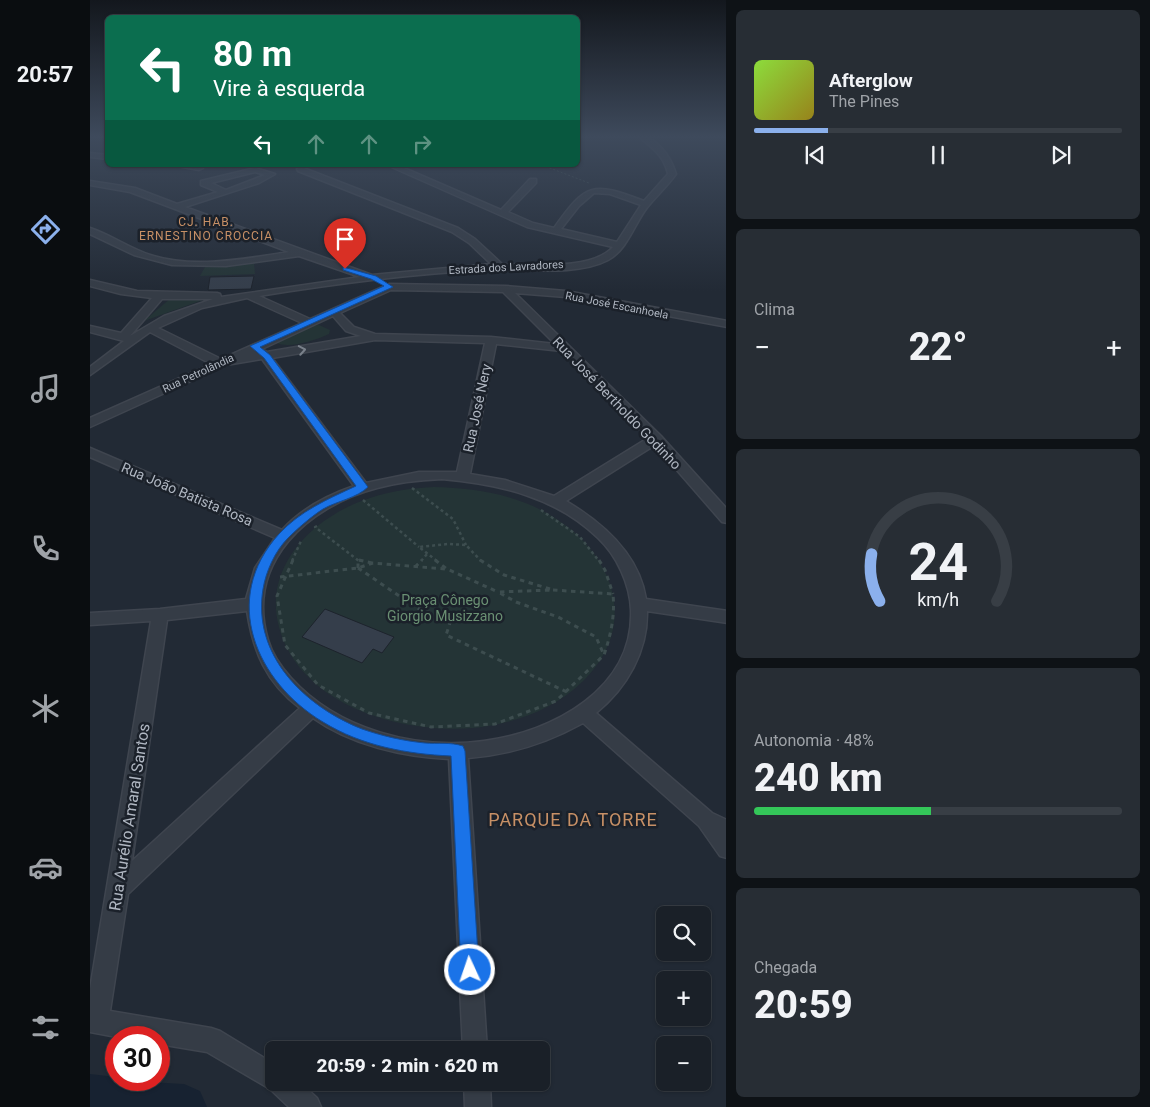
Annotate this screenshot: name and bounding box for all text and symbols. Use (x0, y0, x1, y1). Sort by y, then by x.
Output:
text: 80 m (213, 34, 292, 75)
icon: left (130, 35, 195, 100)
text: 20:57 (17, 62, 73, 87)
text: Afterglow (829, 69, 913, 92)
text: Vire à esquerda (213, 76, 365, 101)
text: The Pines (829, 92, 899, 111)
icon: left (249, 130, 277, 158)
icon: ahead (302, 130, 330, 158)
icon: ahead (355, 130, 383, 158)
icon: right (408, 130, 436, 158)
icon: previous (801, 141, 829, 169)
icon: pause (924, 141, 952, 169)
icon: next (1047, 141, 1075, 169)
icon: directions (28, 212, 63, 247)
district label: CJ. HAB. ERNESTINO CROCCIA (139, 215, 273, 243)
pin (324, 218, 366, 269)
icon: arrive (331, 225, 359, 253)
street label: Estrada dos Lavradores (448, 258, 564, 277)
street label: Rua José Escanhoela (564, 289, 670, 322)
text: Clima (754, 300, 795, 319)
text: 22° (909, 325, 967, 369)
text: − (754, 331, 770, 364)
text: + (1106, 331, 1122, 364)
street label: Rua José Bertholdo Godinho (549, 334, 685, 473)
one-way arrow (297, 346, 306, 356)
street label: Rua Petrolândia (160, 351, 236, 396)
street label: Rua José Nery (460, 362, 494, 454)
icon: music (28, 371, 63, 406)
street label: Rua João Batista Rosa (119, 459, 255, 529)
icon: phone (28, 531, 63, 566)
text: 24 (908, 532, 968, 593)
text: km/h (917, 589, 959, 610)
park label: Praça Cônego Giorgio Musizzano (387, 592, 503, 624)
icon: climate (28, 691, 63, 726)
street label: Rua Aurélio Amaral Santos (105, 722, 154, 912)
text: Autonomia · 48% (754, 731, 874, 750)
text: 240 km (754, 756, 883, 800)
district label: PARQUE DA TORRE (488, 809, 658, 830)
icon: car (28, 850, 63, 885)
map controls (656, 906, 711, 1091)
button: search (656, 906, 711, 961)
position arrow (443, 943, 495, 995)
text: Chegada (754, 958, 817, 977)
button: + (656, 971, 711, 1026)
text: 20:59 (754, 983, 853, 1027)
icon: filters (28, 1010, 63, 1045)
speed limit sign: 30 (105, 1026, 170, 1091)
button: − (656, 1036, 711, 1091)
text: 20:59 · 2 min · 620 m (316, 1054, 499, 1077)

